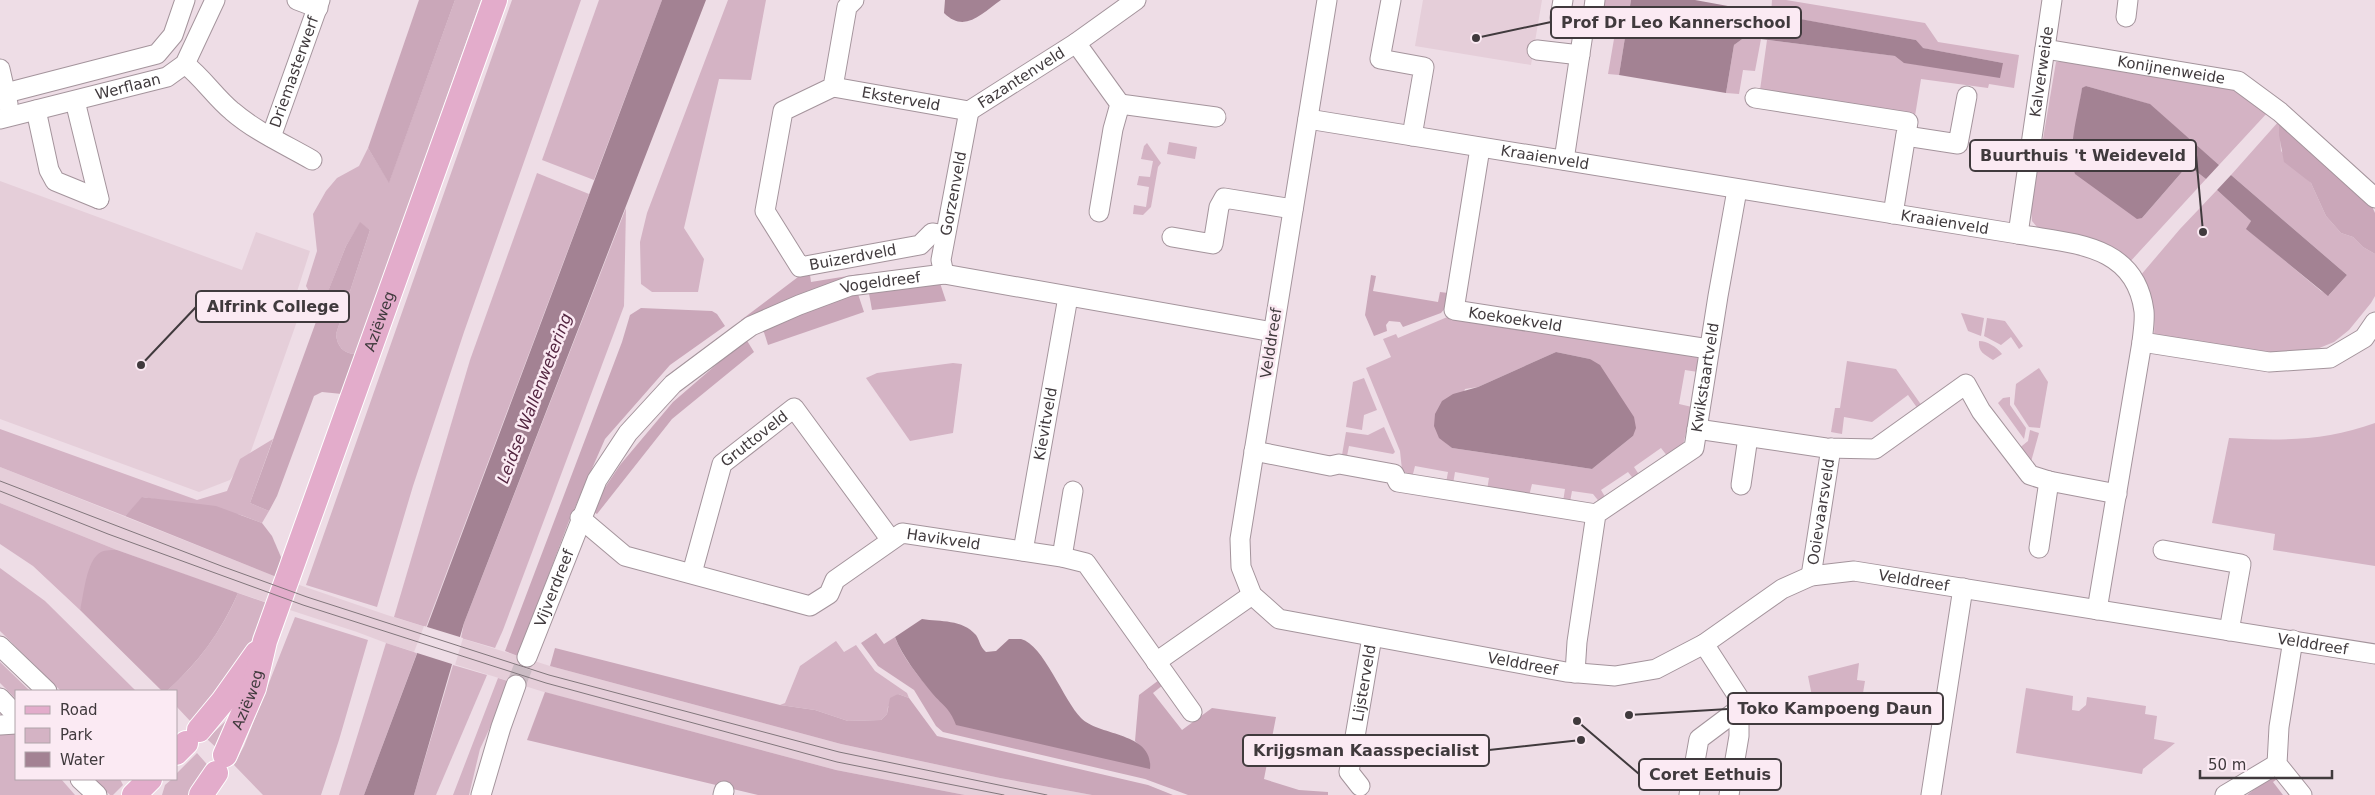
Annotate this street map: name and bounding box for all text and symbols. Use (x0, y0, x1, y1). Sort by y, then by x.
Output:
callout: Prof Dr Leo Kannerschool (1551, 7, 1801, 38)
street label: Driemasterwerf (266, 13, 323, 130)
text: Prof Dr Leo Kannerschool (1561, 13, 1791, 32)
street label: Kalverweide (2026, 25, 2057, 118)
street label: Fazantenveld (974, 43, 1068, 112)
street label: Konijnenweide (2116, 52, 2226, 88)
street label: Werflaan (93, 70, 163, 104)
street label: Eksterveld (860, 83, 941, 115)
callout: Buurthuis 't Weideveld (1970, 140, 2196, 171)
street label: Kraaienveld (1499, 141, 1590, 173)
text: Buurthuis 't Weideveld (1980, 146, 2186, 165)
street label: Gorzenveld (937, 150, 970, 237)
street label: Kraaienveld (1899, 206, 1990, 238)
street label: Buizerdveld (808, 240, 898, 274)
street label: Vogeldreef (838, 268, 922, 298)
street label: Aziëweg (361, 289, 399, 354)
callout: Alfrink College (196, 291, 349, 322)
text: Alfrink College (207, 297, 339, 316)
street label: Koekoekveld (1467, 303, 1563, 335)
street label: Velddreef (1257, 306, 1286, 380)
water label: Leidse Wallenwetering (493, 310, 576, 486)
street label: Kwikstaartveld (1688, 321, 1723, 434)
street label: Kievitveld (1030, 386, 1061, 462)
street label: Gruttoveld (717, 407, 791, 471)
street label: Ooievaarsveld (1804, 457, 1838, 566)
street label: Havikveld (905, 525, 981, 554)
street label: Vijverdreef (531, 546, 578, 629)
street label: Velddreef (1877, 566, 1951, 595)
street label: Velddreef (2276, 630, 2350, 659)
street label: Lijsterveld (1349, 643, 1380, 723)
street label: Velddreef (1486, 649, 1560, 679)
street label: Aziëweg (228, 668, 267, 732)
legend (15, 690, 178, 780)
callout: Toko Kampoeng Daun (1728, 693, 1943, 724)
text: Toko Kampoeng Daun (1738, 699, 1933, 718)
text: Road (60, 701, 98, 719)
text: Park (60, 726, 93, 744)
callout: Krijgsman Kaasspecialist (1243, 735, 1489, 766)
text: Krijgsman Kaasspecialist (1253, 741, 1479, 760)
scale bar (2200, 748, 2332, 780)
text: Water (60, 751, 105, 769)
text: 50 m (2208, 756, 2246, 774)
callout: Coret Eethuis (1639, 759, 1781, 790)
text: Coret Eethuis (1649, 765, 1771, 784)

